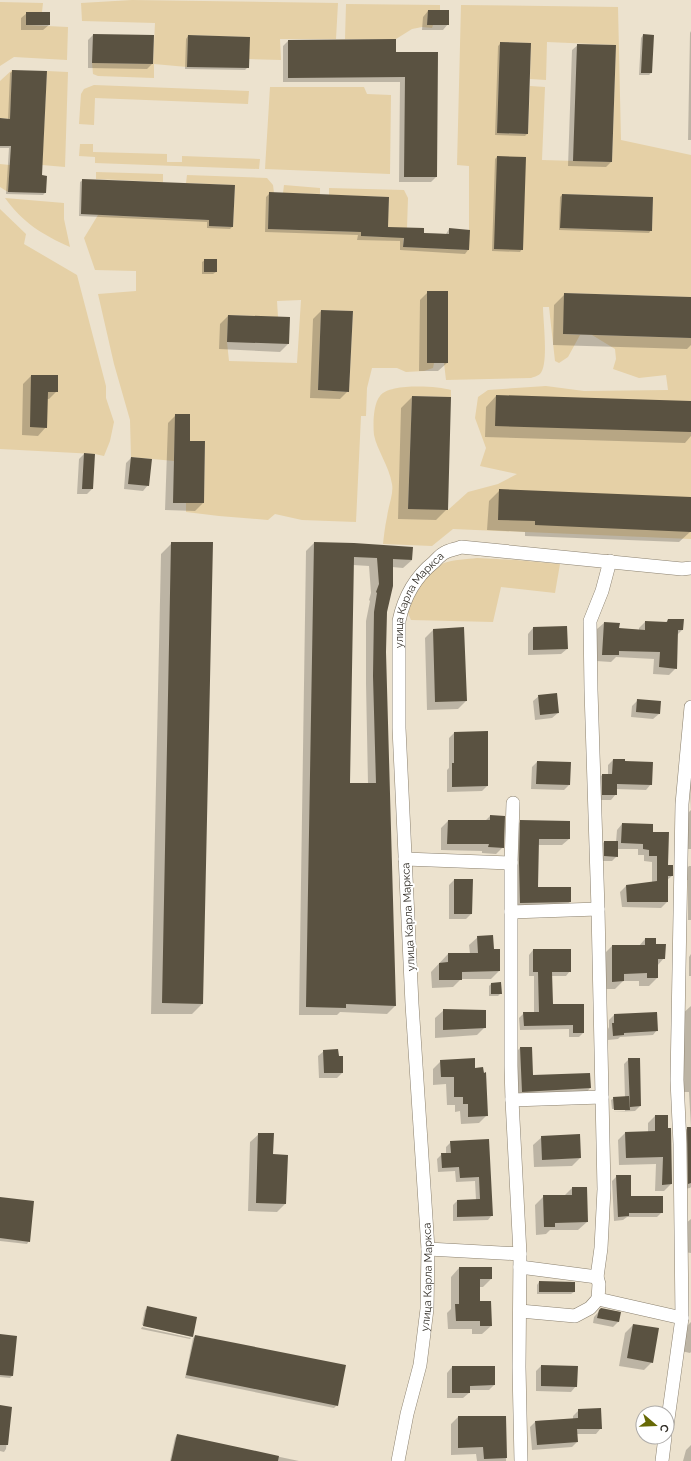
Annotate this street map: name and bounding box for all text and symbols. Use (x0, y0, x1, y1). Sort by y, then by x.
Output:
street label: улица Карла Маркса (393, 550, 447, 648)
street label: улица Карла Маркса (399, 862, 418, 972)
street label: улица Карла Маркса (418, 1222, 435, 1332)
north arrow (635, 1405, 675, 1445)
text: С (656, 1422, 671, 1434)

